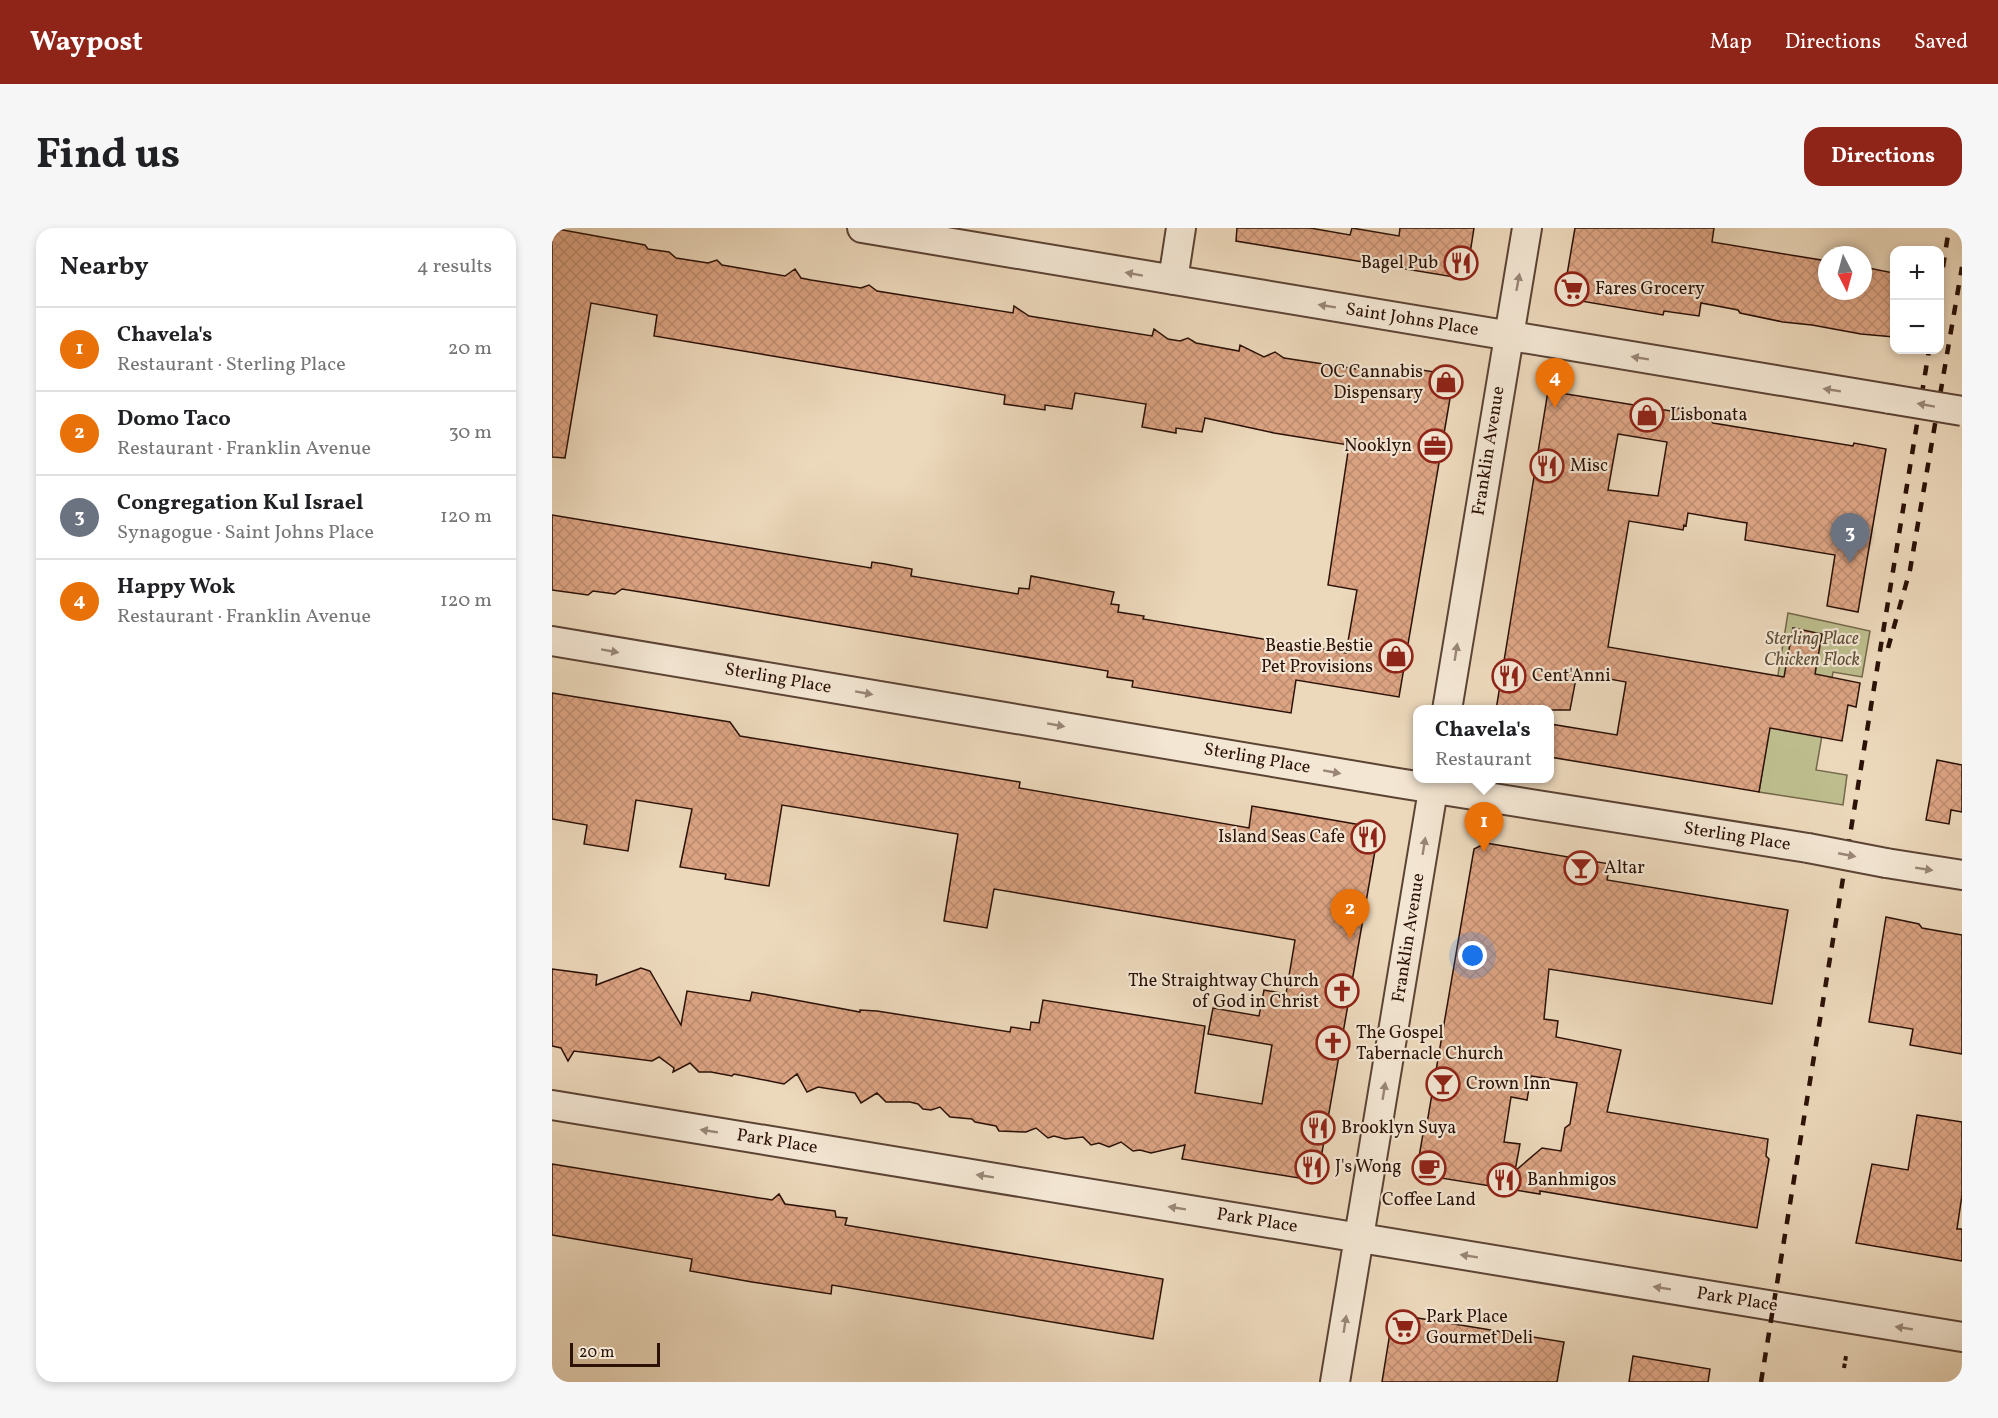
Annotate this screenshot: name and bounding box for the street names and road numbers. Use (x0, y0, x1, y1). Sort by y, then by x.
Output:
street label: Saint Johns Place (1344, 297, 1480, 343)
street label: Franklin Avenue (1466, 385, 1512, 517)
street label: Sterling Place (723, 657, 833, 701)
street label: Sterling Place (1202, 737, 1312, 781)
street label: Sterling Place (1682, 816, 1792, 858)
street label: Franklin Avenue (1386, 872, 1432, 1004)
street label: Park Place (735, 1123, 819, 1161)
street label: Park Place (1215, 1202, 1299, 1240)
street label: Park Place (1695, 1281, 1779, 1319)

